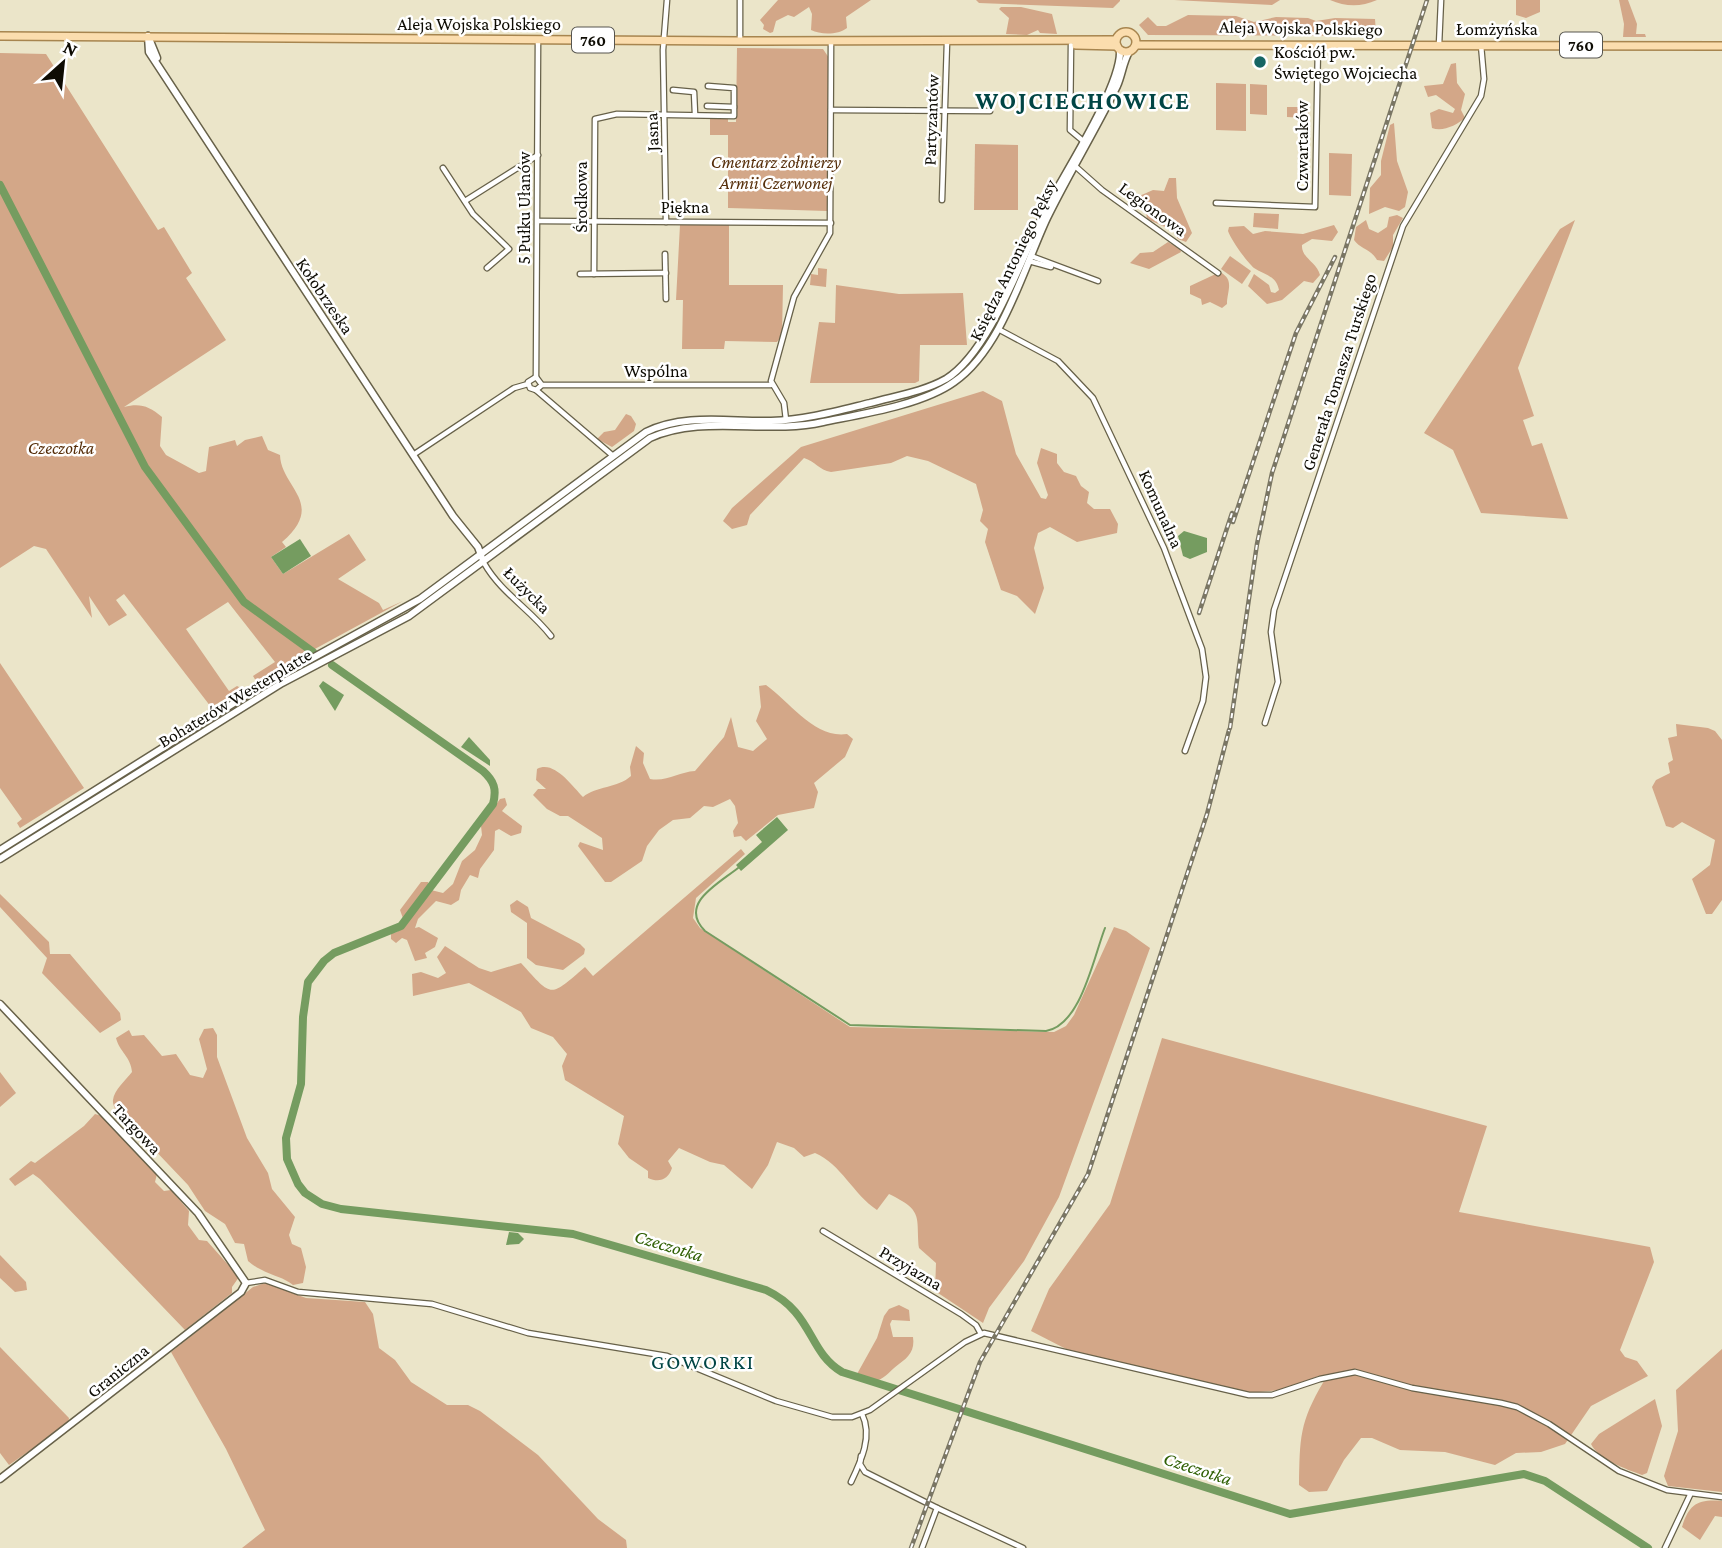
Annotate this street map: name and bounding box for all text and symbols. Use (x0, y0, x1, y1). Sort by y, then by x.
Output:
street label: Aleja Wojska Polskiego (397, 14, 561, 35)
street label: Aleja Wojska Polskiego (1219, 17, 1383, 40)
street label: Łomżyńska (1456, 19, 1538, 39)
north arrow (28, 28, 98, 98)
road number: 760 (572, 28, 614, 52)
road number: 760 (1560, 32, 1602, 58)
text: N (60, 36, 81, 61)
place label: Kościół pw. Świętego Wojciecha (1274, 42, 1417, 84)
marker: Kościół pw. Świętego Wojciecha (1252, 54, 1268, 70)
street label: Partyzantów (919, 73, 943, 166)
district label: WOJCIECHOWICE (974, 87, 1191, 114)
street label: Czwartaków (1292, 100, 1312, 191)
street label: Jasna (641, 112, 663, 154)
street label: 5 Pułku Ułanów (514, 151, 534, 265)
park label: Cmentarz żołnierzy Armii Czerwonej (711, 152, 842, 194)
street label: Środkowa (571, 161, 591, 233)
street label: Księdza Antoniego Pęksy (965, 175, 1061, 344)
street label: Legionowa (1115, 178, 1191, 240)
street label: Piękna (661, 197, 709, 217)
street label: Kołobrzeska (292, 254, 358, 338)
street label: Generała Tomasza Turskiego (1298, 271, 1380, 473)
street label: Wspólna (624, 361, 688, 381)
park label: Czeczotka (28, 438, 95, 458)
street label: Komunalna (1135, 467, 1187, 551)
street label: Łużycka (499, 562, 555, 618)
street label: Bohaterów Westerplatte (155, 644, 315, 752)
street label: Targowa (108, 1099, 166, 1159)
water label: Czeczotka (632, 1225, 706, 1266)
street label: Przyjazna (875, 1241, 946, 1295)
street label: Graniczna (83, 1340, 153, 1402)
district label: GOWORKI (651, 1350, 755, 1374)
water label: Czeczotka (1161, 1448, 1235, 1489)

